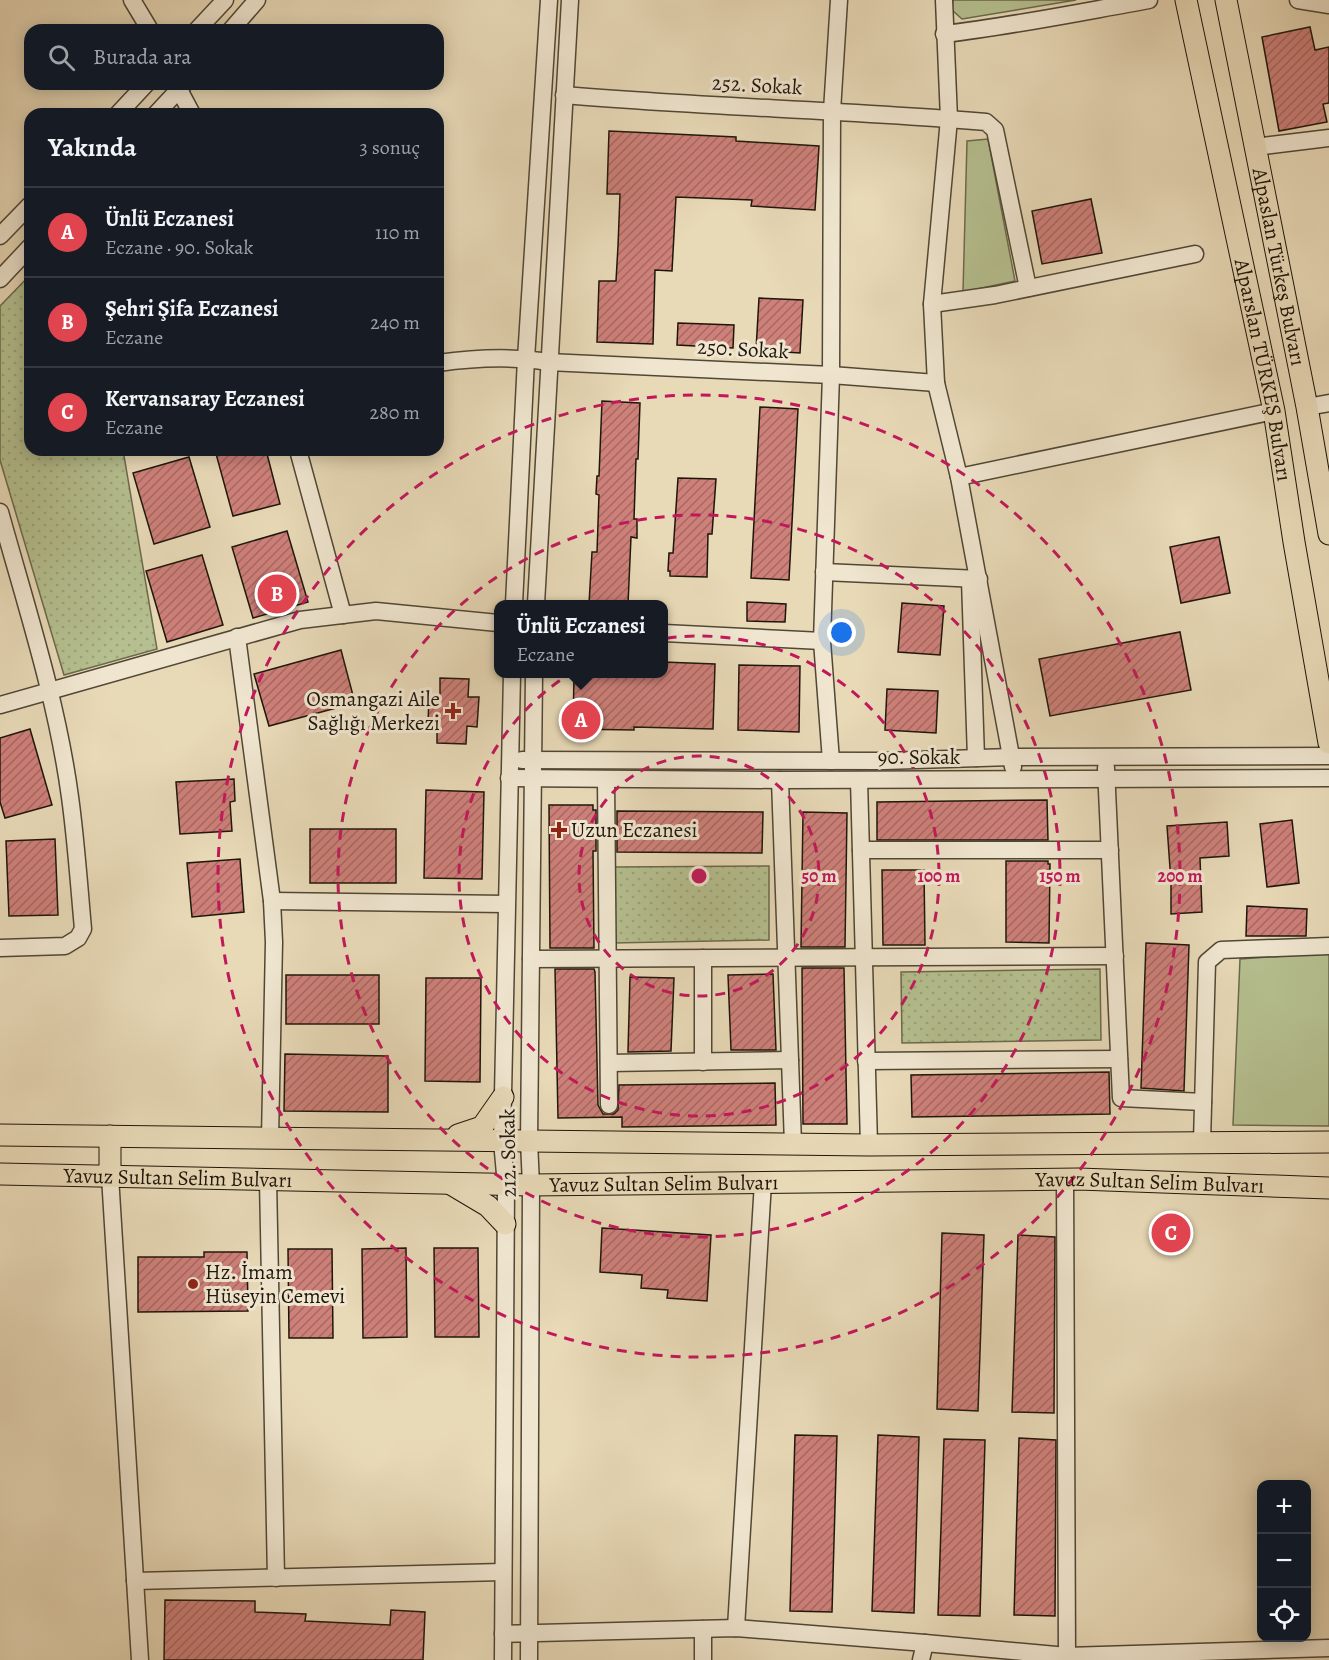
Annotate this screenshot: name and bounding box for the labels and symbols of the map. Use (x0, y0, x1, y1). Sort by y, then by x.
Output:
street label: 252. Sokak (711, 69, 803, 101)
street label: Alpaslan Türkeş Bulvarı (1246, 164, 1312, 368)
street label: Alparslan TÜRKEŞ Bulvarı (1228, 255, 1299, 483)
street label: 250. Sokak (696, 333, 790, 365)
pin: B (258, 572, 296, 616)
your location (827, 618, 856, 647)
place label: Osmangazi Aile Sağlığı Merkezi (306, 685, 440, 737)
pin: A (562, 698, 600, 742)
marker: Osmangazi Aile Sağlığı Merkezi (444, 702, 462, 720)
street label: 90. Sokak (878, 743, 961, 771)
place label: Uzun Eczanesi (571, 816, 698, 844)
marker: Uzun Eczanesi (552, 823, 566, 837)
text: 50 m (802, 864, 836, 888)
text: 100 m (918, 864, 960, 888)
text: 150 m (1039, 864, 1081, 888)
text: 200 m (1157, 864, 1203, 888)
centre of rings (689, 866, 709, 886)
street label: 212. Sokak (493, 1108, 523, 1198)
street label: Yavuz Sultan Selim Bulvarı (62, 1161, 293, 1194)
street label: Yavuz Sultan Selim Bulvarı (1034, 1165, 1265, 1200)
street label: Yavuz Sultan Selim Bulvarı (548, 1168, 778, 1199)
pin: C (1152, 1210, 1190, 1256)
place label: Hz. İmam Hüseyin Cemevi (205, 1258, 345, 1310)
marker: Hz. İmam Hüseyin Cemevi (186, 1277, 200, 1291)

